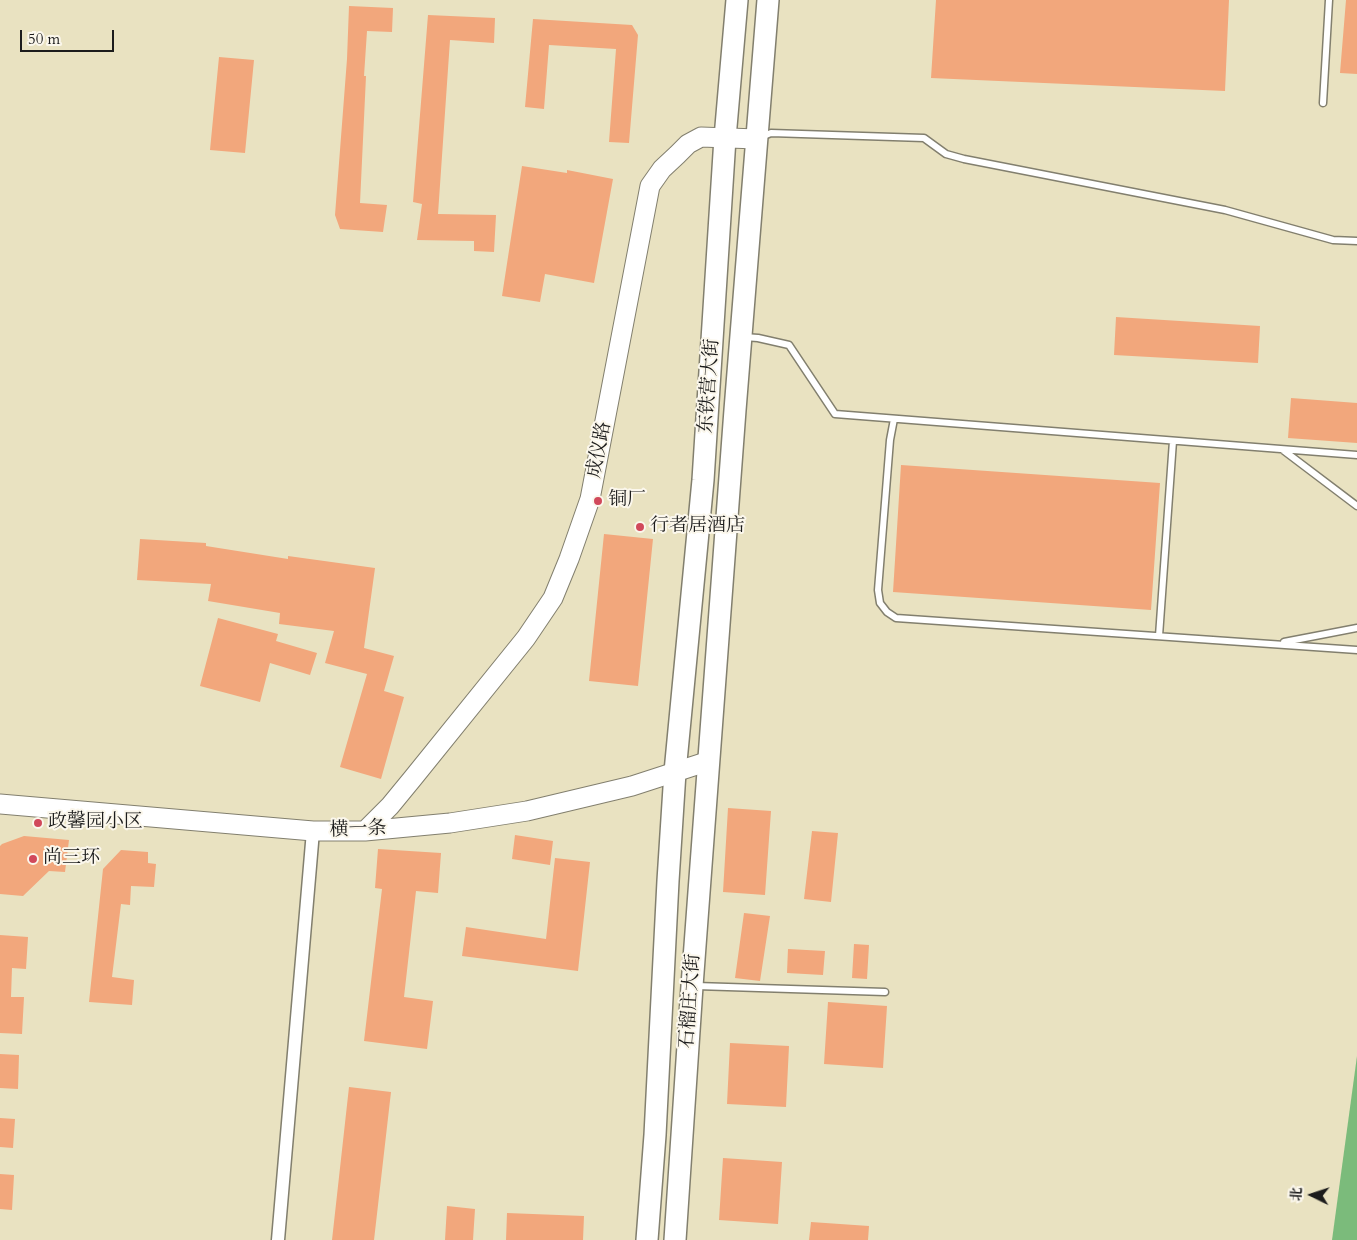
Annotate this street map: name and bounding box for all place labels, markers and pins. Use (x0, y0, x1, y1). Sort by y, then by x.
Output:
place label: 铜厂 (608, 490, 646, 512)
marker: 铜厂 (592, 495, 604, 507)
place label: 行者居酒店 (650, 516, 745, 538)
marker: 行者居酒店 (634, 521, 646, 533)
place label: 政馨园小区 (48, 812, 143, 834)
marker: 政馨园小区 (32, 817, 44, 829)
place label: 尚三环 (43, 848, 100, 870)
marker: 尚三环 (27, 853, 39, 865)

